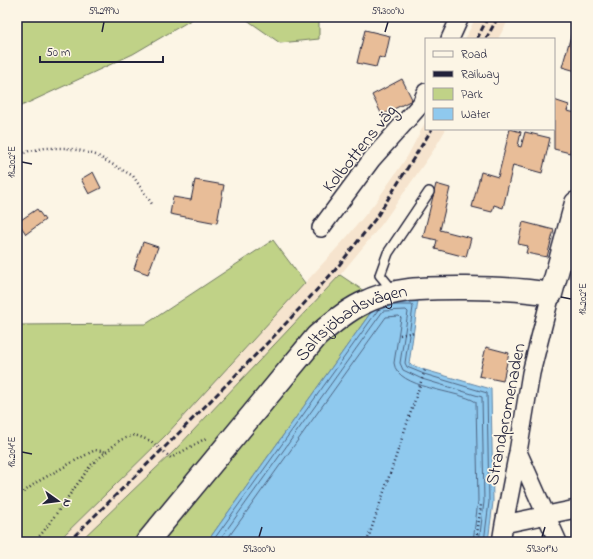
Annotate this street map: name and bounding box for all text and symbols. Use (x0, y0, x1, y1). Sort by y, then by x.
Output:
text: 59.299°N (88, 4, 120, 19)
text: 59.300°N (372, 4, 405, 19)
scale bar (40, 38, 163, 64)
legend (425, 38, 555, 130)
text: 50 m (46, 44, 70, 62)
text: Road (461, 46, 487, 64)
text: Railway (461, 66, 500, 85)
text: Park (461, 86, 483, 104)
street label: Kolbottens väg (317, 100, 405, 199)
text: Water (461, 106, 490, 124)
text: 18.202°E (5, 146, 20, 178)
street label: Saltsjöbadsvägen (290, 279, 409, 368)
text: 18.202°E (576, 283, 591, 315)
street label: Strandpromenaden (480, 341, 534, 488)
text: 18.204°E (5, 436, 20, 468)
north arrow (38, 481, 78, 521)
text: N (58, 498, 75, 509)
text: 59.300°N (243, 542, 276, 557)
text: 59.301°N (526, 542, 558, 557)

